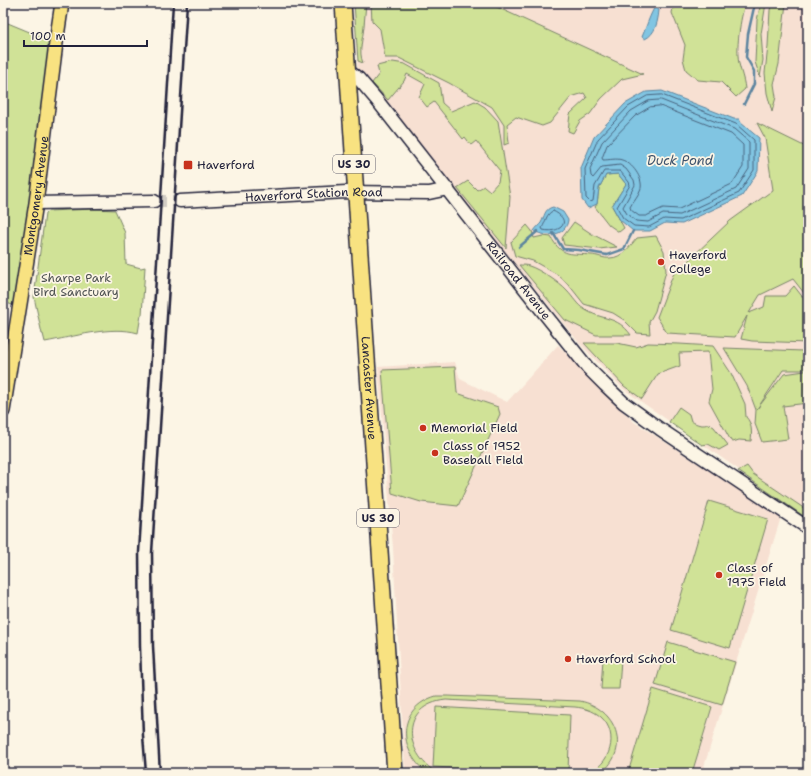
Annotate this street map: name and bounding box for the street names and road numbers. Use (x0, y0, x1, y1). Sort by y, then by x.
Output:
street label: Montgomery Avenue (20, 134, 52, 257)
road number: US 30 (333, 155, 375, 173)
street label: Haverford Station Road (245, 184, 383, 205)
street label: Railroad Avenue (483, 238, 555, 323)
street label: Lancaster Avenue (358, 336, 381, 441)
road number: US 30 (357, 509, 399, 527)

